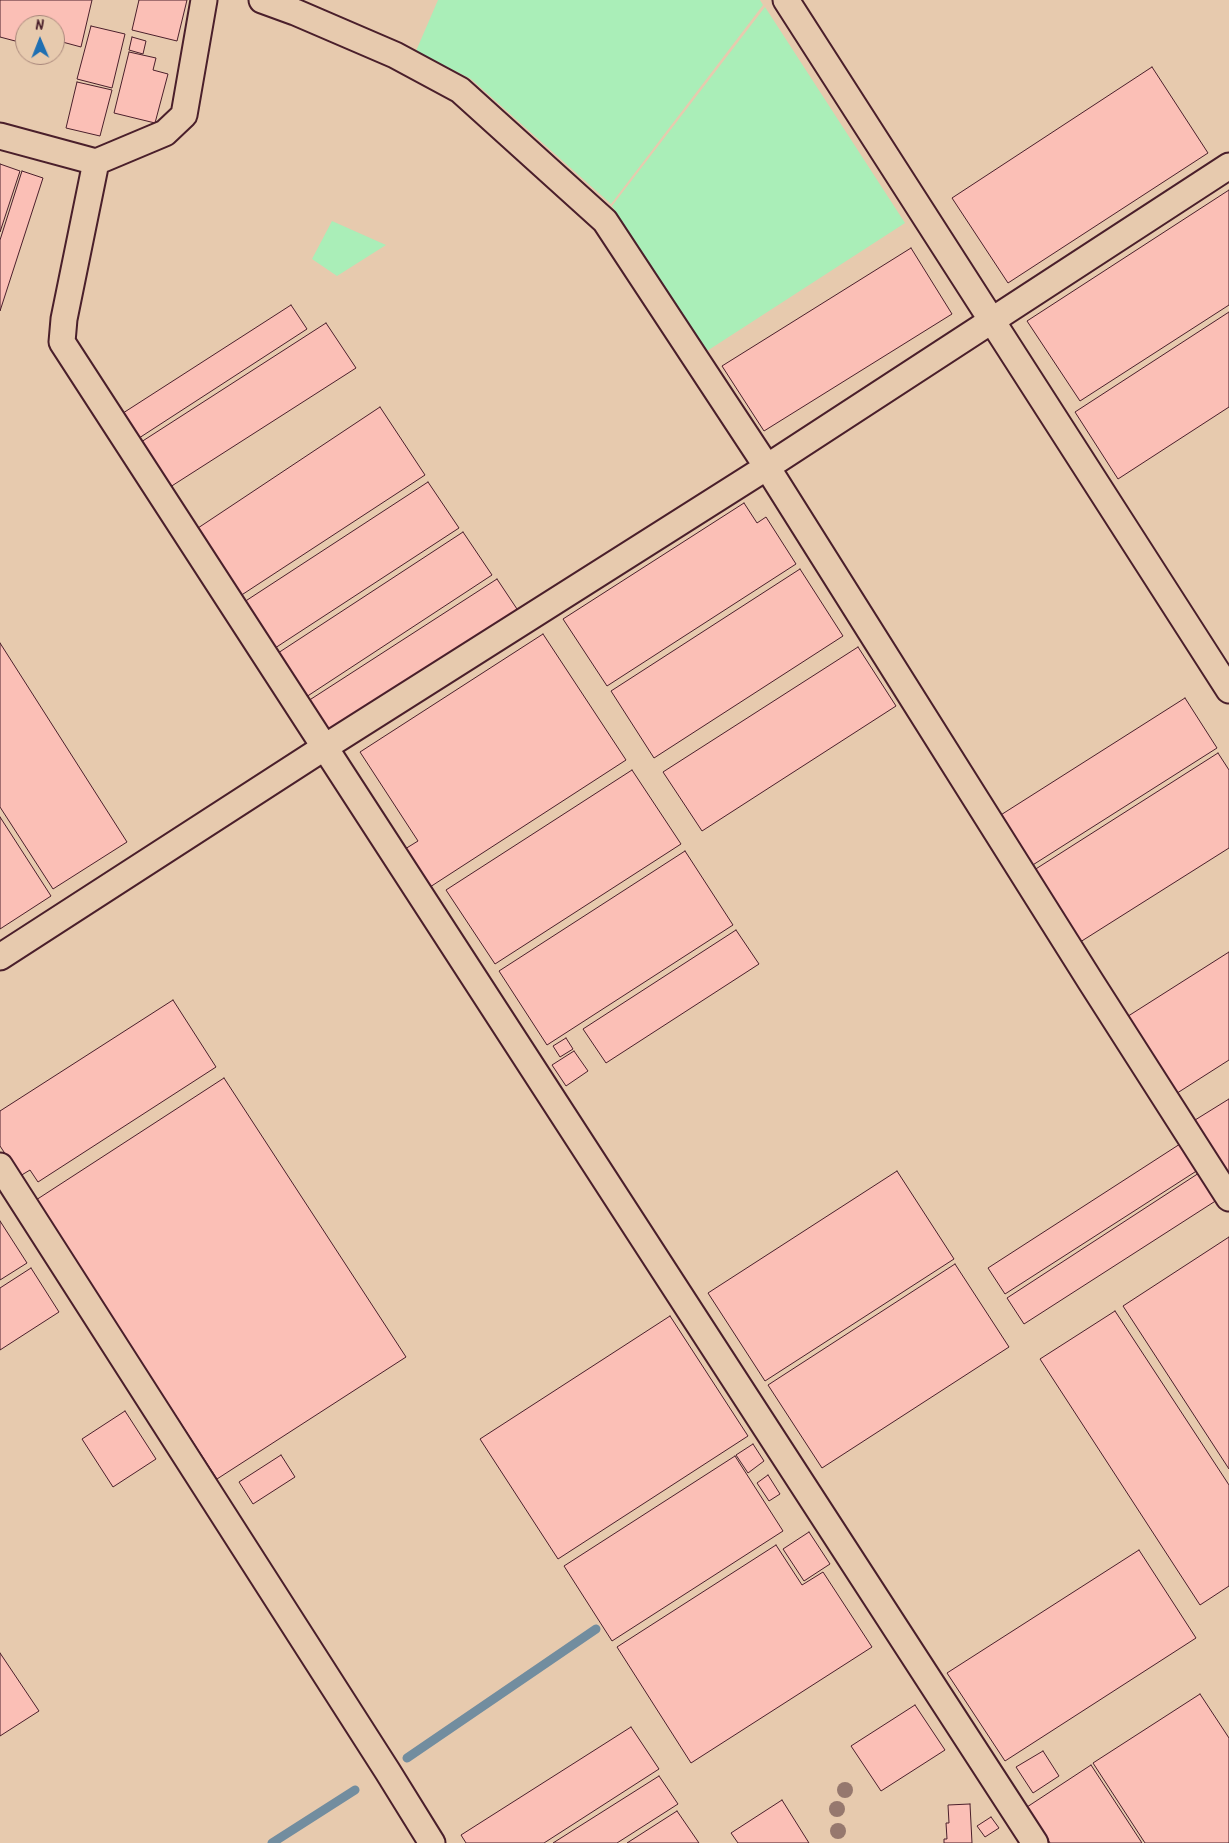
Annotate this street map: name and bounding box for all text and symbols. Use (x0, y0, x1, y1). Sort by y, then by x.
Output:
north arrow (15, 15, 65, 65)
text: N (35, 15, 44, 37)

